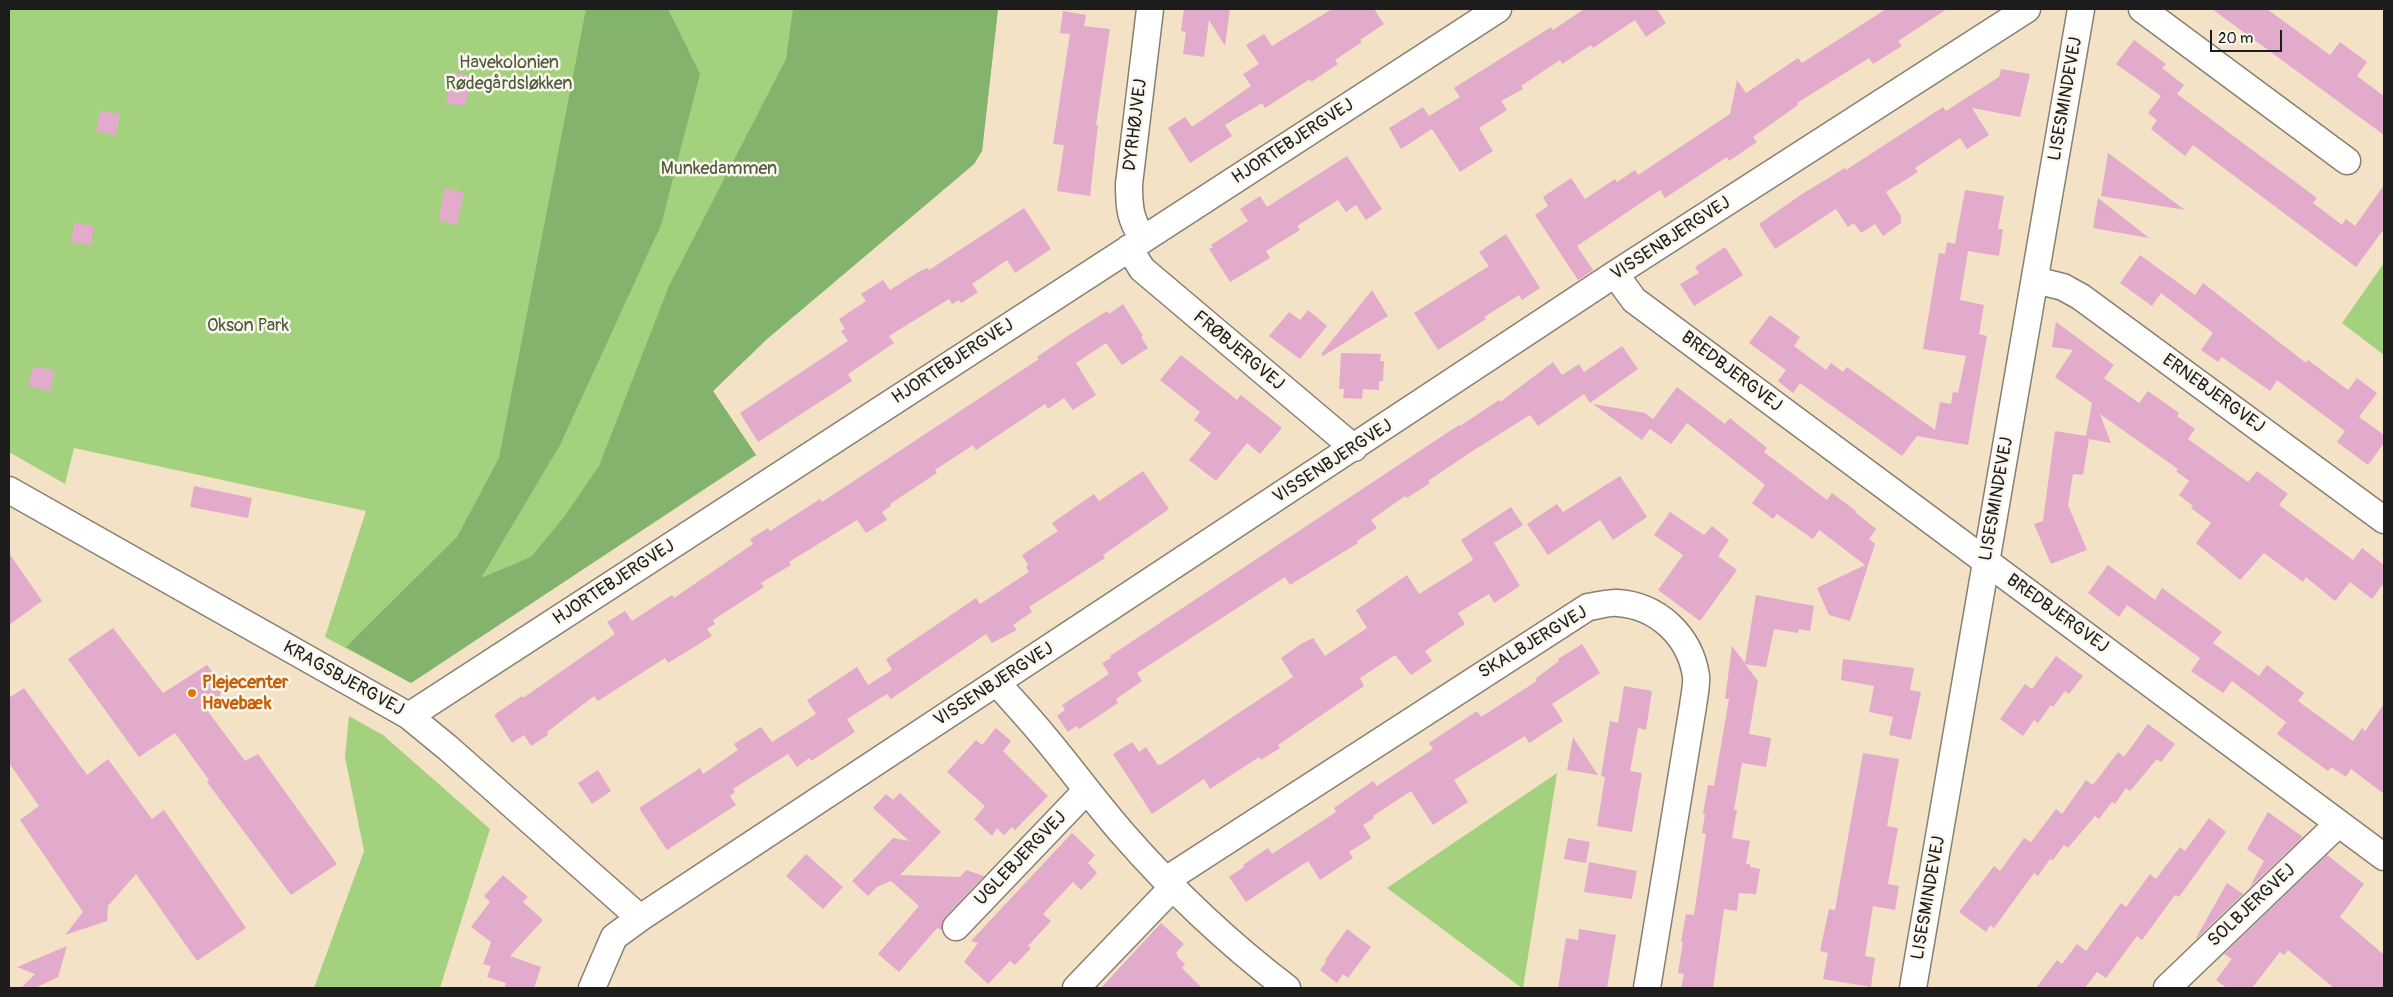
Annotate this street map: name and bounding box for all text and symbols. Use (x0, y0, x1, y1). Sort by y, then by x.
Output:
scale bar (2213, 20, 2286, 52)
text: 20 m (2218, 29, 2253, 48)
street label: LISESMINDEVEJ (2044, 35, 2088, 163)
park label: Havekolonien Rødegårdsløkken (446, 52, 572, 94)
street label: DYRHØJVEJ (1120, 78, 1152, 172)
street label: HJORTEBJERGVEJ (1228, 95, 1358, 189)
park label: Munkedammen (661, 158, 777, 180)
street label: VISSENBJERGVEJ (1607, 192, 1735, 286)
street label: FRØBJERGVEJ (1188, 307, 1288, 395)
park label: Okson Park (207, 315, 289, 337)
street label: HJORTEBJERGVEJ (888, 315, 1018, 409)
street label: BREDBJERGVEJ (1676, 327, 1786, 417)
street label: ERNEBJERGVEJ (2158, 350, 2268, 438)
street label: VISSENBJERGVEJ (1269, 415, 1397, 509)
street label: LISESMINDEVEJ (1975, 435, 2019, 563)
street label: HJORTEBJERGVEJ (549, 536, 679, 630)
street label: BREDBJERGVEJ (2002, 570, 2112, 658)
street label: SKALBJERGVEJ (1475, 602, 1591, 684)
street label: KRAGSBJERGVEJ (279, 637, 407, 721)
street label: VISSENBJERGVEJ (930, 638, 1058, 732)
place label: Plejecenter Havebæk (202, 672, 288, 714)
marker: Plejecenter Havebæk (186, 687, 198, 699)
street label: UGLEBJERGVEJ (971, 807, 1071, 911)
street label: LISESMINDEVEJ (1907, 834, 1951, 962)
street label: SOLBJERGVEJ (2204, 860, 2300, 952)

